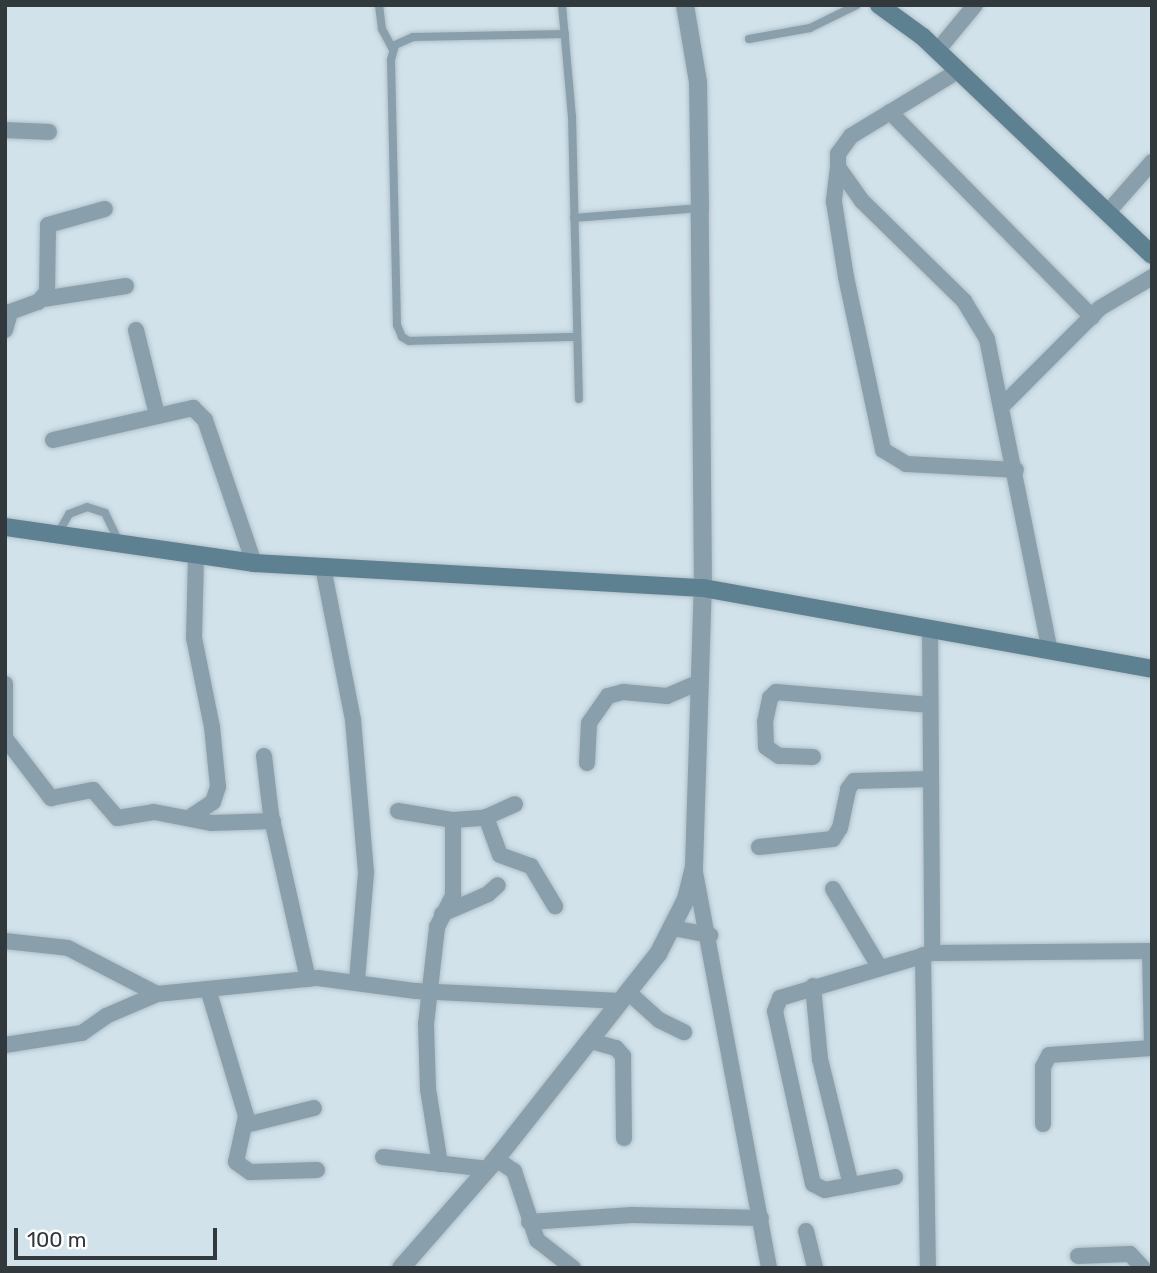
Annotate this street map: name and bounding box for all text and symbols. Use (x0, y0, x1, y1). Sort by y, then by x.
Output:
scale bar (18, 1214, 220, 1258)
text: 100 m (27, 1227, 86, 1252)

